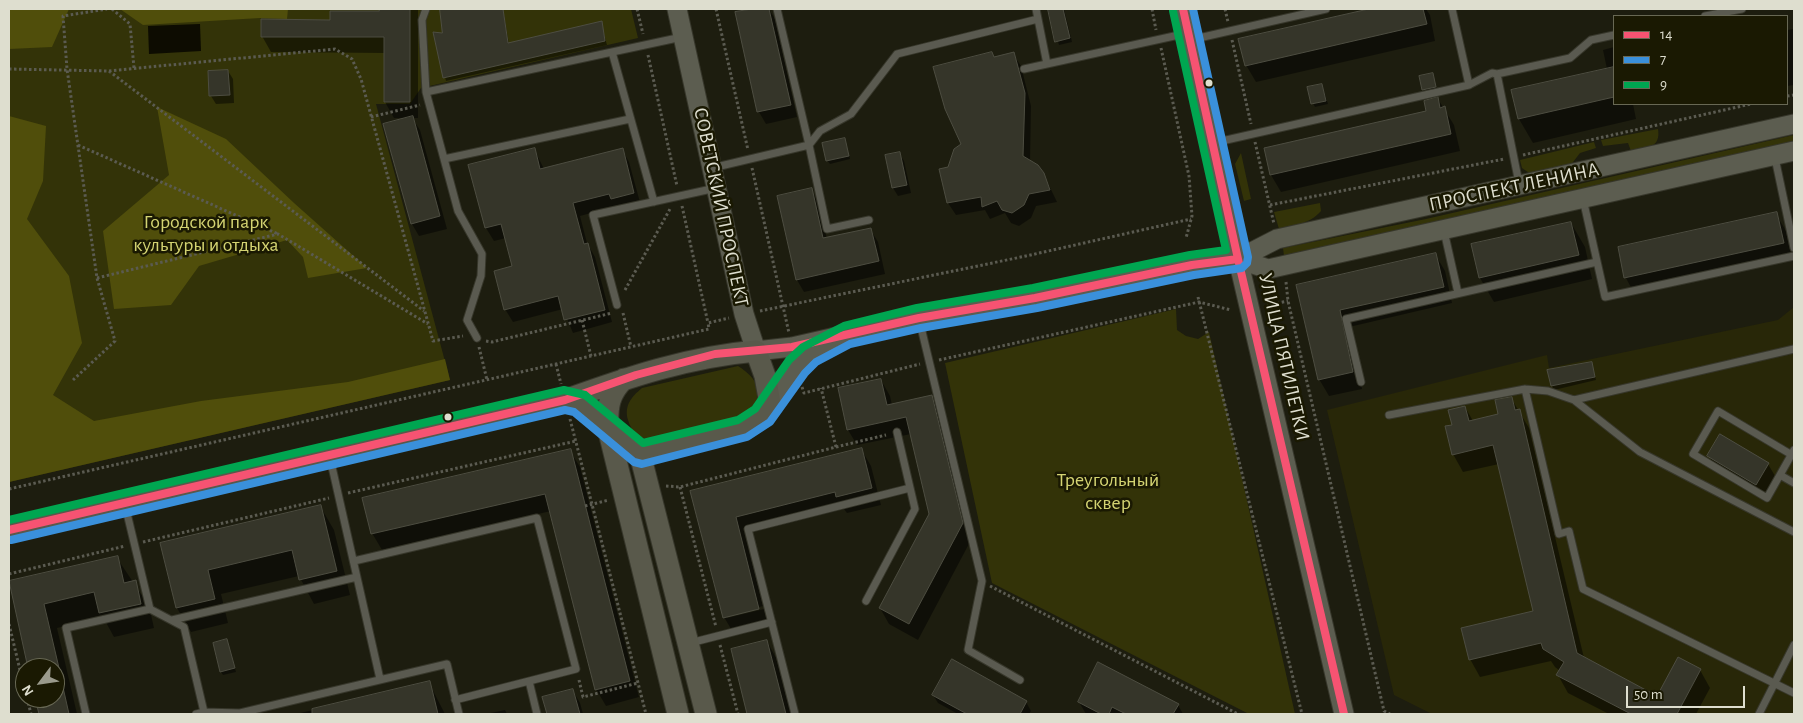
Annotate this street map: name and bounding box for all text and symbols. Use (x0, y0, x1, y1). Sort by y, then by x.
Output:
legend (1613, 15, 1788, 105)
text: 14 (1660, 27, 1672, 42)
text: 7 (1660, 52, 1666, 67)
text: 9 (1660, 77, 1667, 92)
unlabelled marker (1204, 78, 1214, 88)
street label: СОВЕТСКИЙ ПРОСПЕКТ (688, 105, 754, 309)
street label: ПРОСПЕКТ ЛЕНИНА (1427, 157, 1601, 217)
park label: Городской парк культуры и отдыха (133, 210, 279, 257)
street label: УЛИЦА ПЯТИЛЕТКИ (1253, 271, 1315, 443)
unlabelled marker (443, 412, 453, 422)
park label: Треугольный сквер (1057, 468, 1159, 515)
north arrow (15, 658, 65, 708)
scale bar (1628, 676, 1747, 708)
text: N (19, 682, 37, 698)
text: 50 m (1634, 687, 1663, 702)

